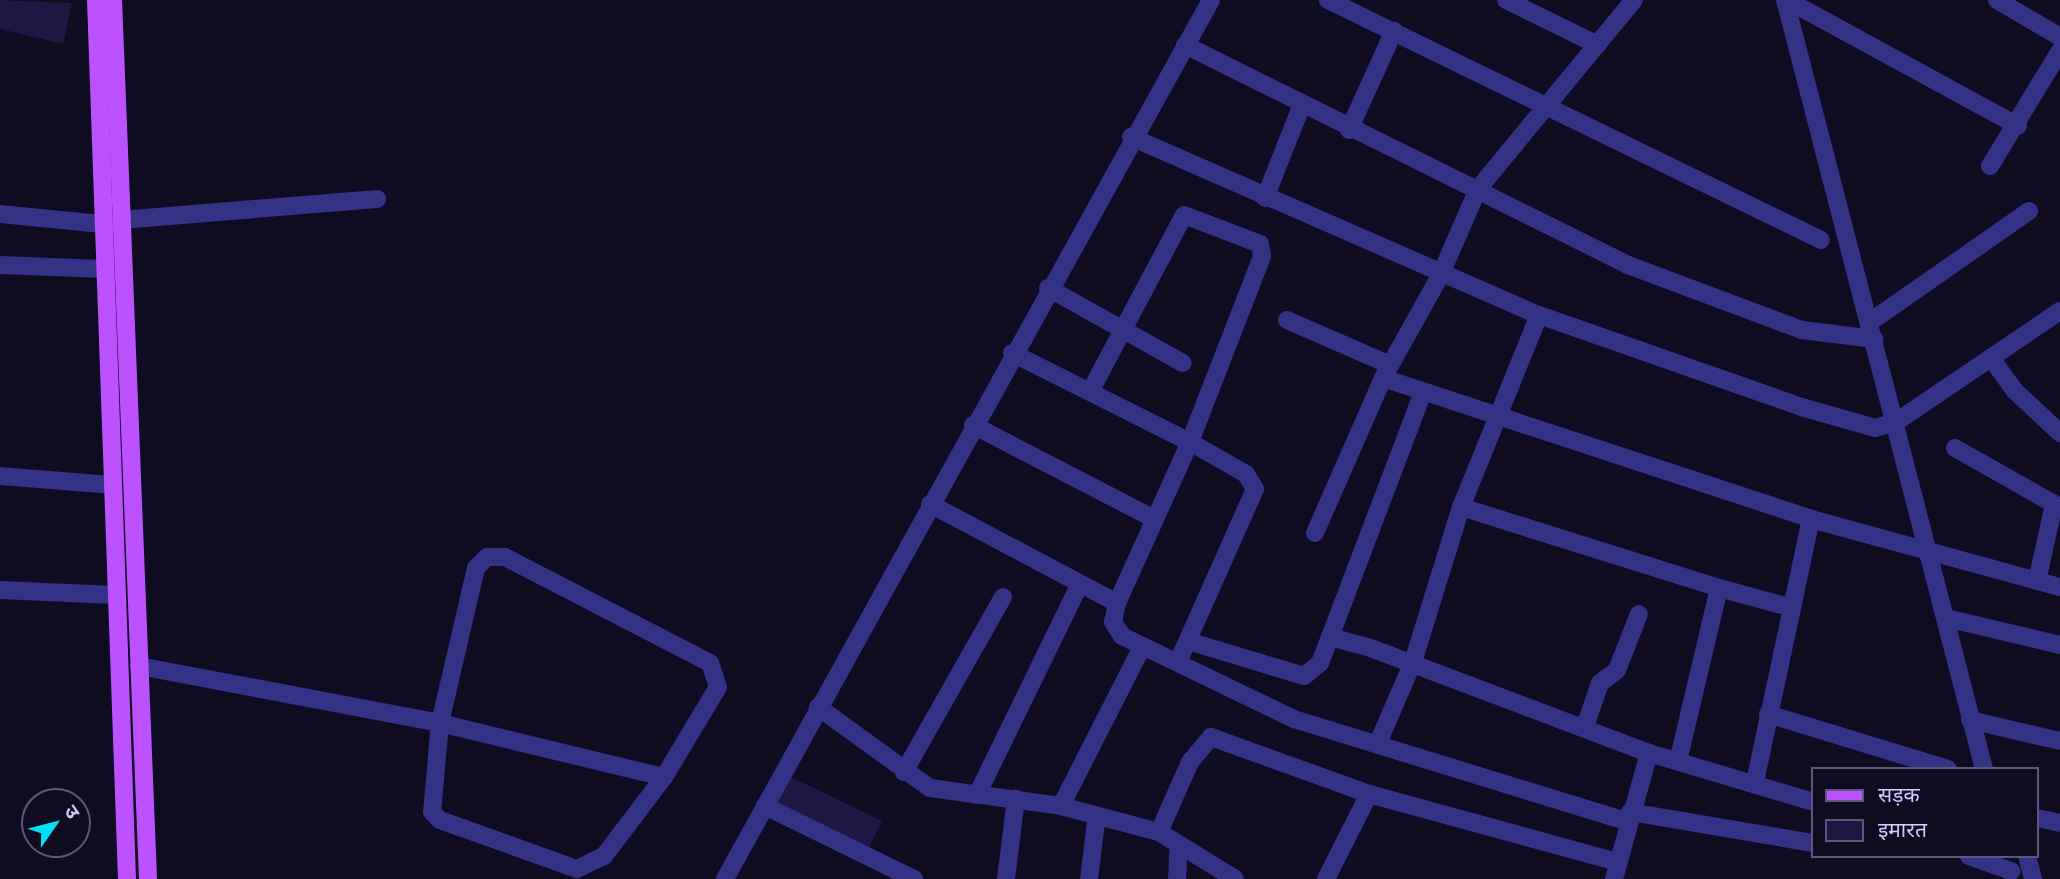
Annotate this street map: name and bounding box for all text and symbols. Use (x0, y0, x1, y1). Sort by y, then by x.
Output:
legend (1812, 767, 2039, 858)
text: सड़क (1878, 781, 1920, 808)
north arrow (21, 788, 91, 858)
text: उ (59, 800, 85, 824)
text: इमारत (1878, 816, 1927, 843)

